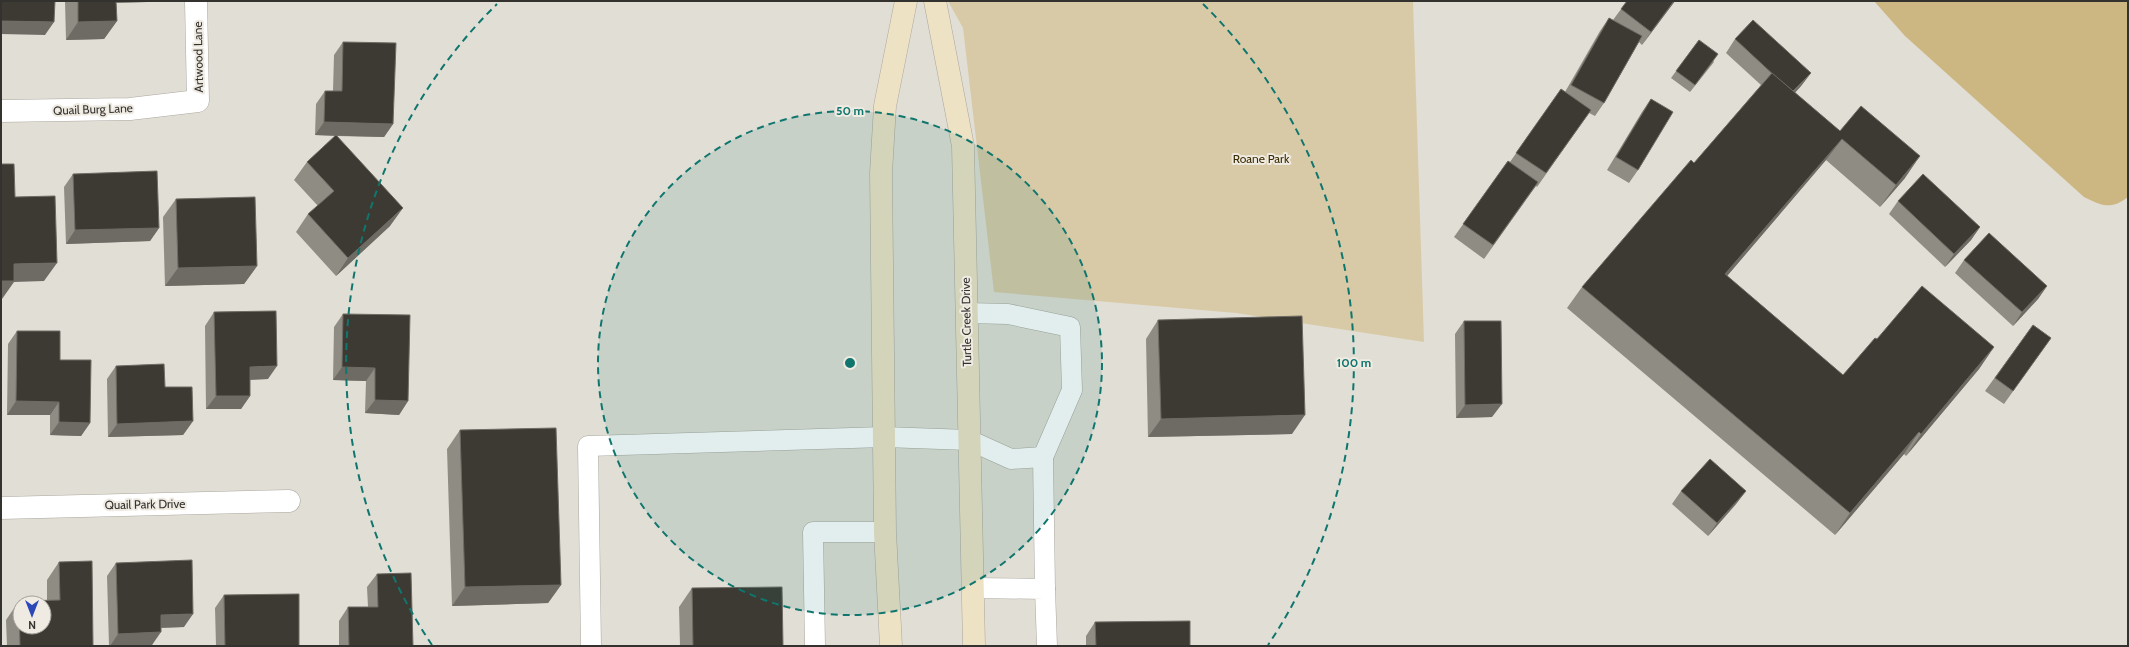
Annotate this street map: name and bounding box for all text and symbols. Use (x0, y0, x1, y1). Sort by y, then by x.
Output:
street label: Artwood Lane (190, 21, 206, 93)
street label: Quail Burg Lane (53, 100, 133, 118)
text: 50 m (836, 103, 864, 118)
park label: Roane Park (1233, 151, 1290, 166)
street label: Turtle Creek Drive (958, 277, 974, 367)
text: 100 m (1337, 355, 1371, 370)
centre of rings (843, 356, 857, 370)
street label: Quail Park Drive (105, 496, 185, 512)
north arrow (12, 595, 52, 635)
text: N (28, 618, 36, 632)

